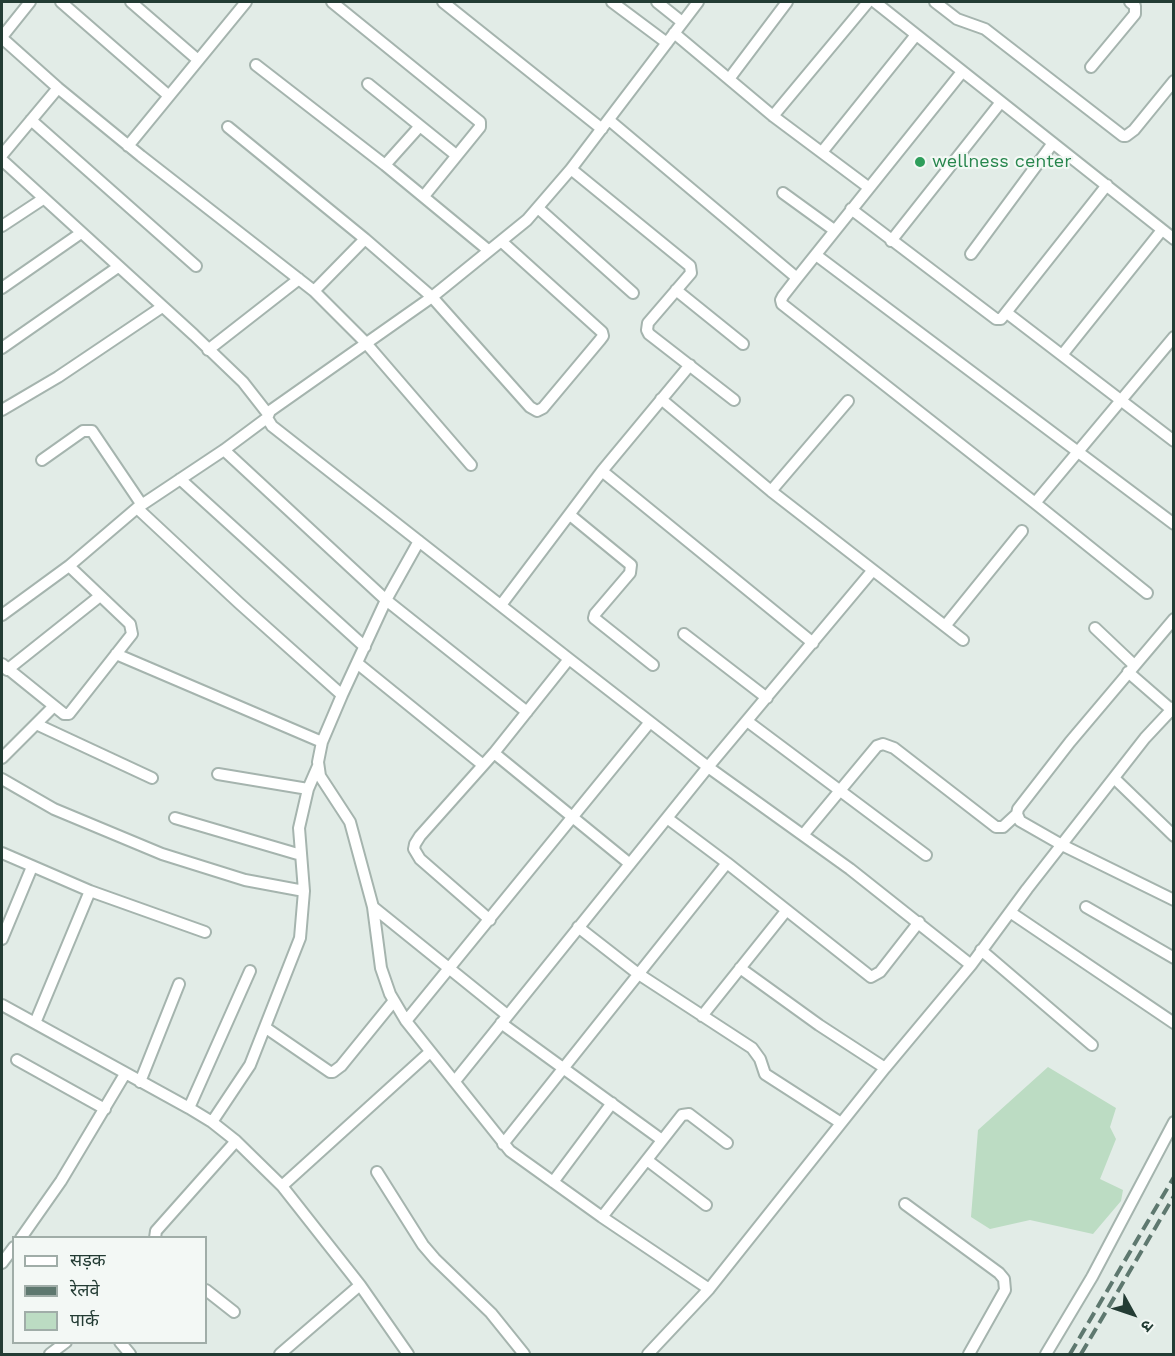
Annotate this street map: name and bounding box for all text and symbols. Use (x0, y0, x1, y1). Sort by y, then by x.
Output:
place label: wellness center (932, 151, 1072, 173)
marker: wellness center (913, 155, 927, 169)
legend (12, 1236, 207, 1344)
text: सड़क (70, 1249, 106, 1270)
text: रेलवे (70, 1279, 100, 1300)
north arrow (1103, 1284, 1163, 1344)
text: पार्क (70, 1309, 99, 1330)
text: उ (1137, 1316, 1157, 1336)

